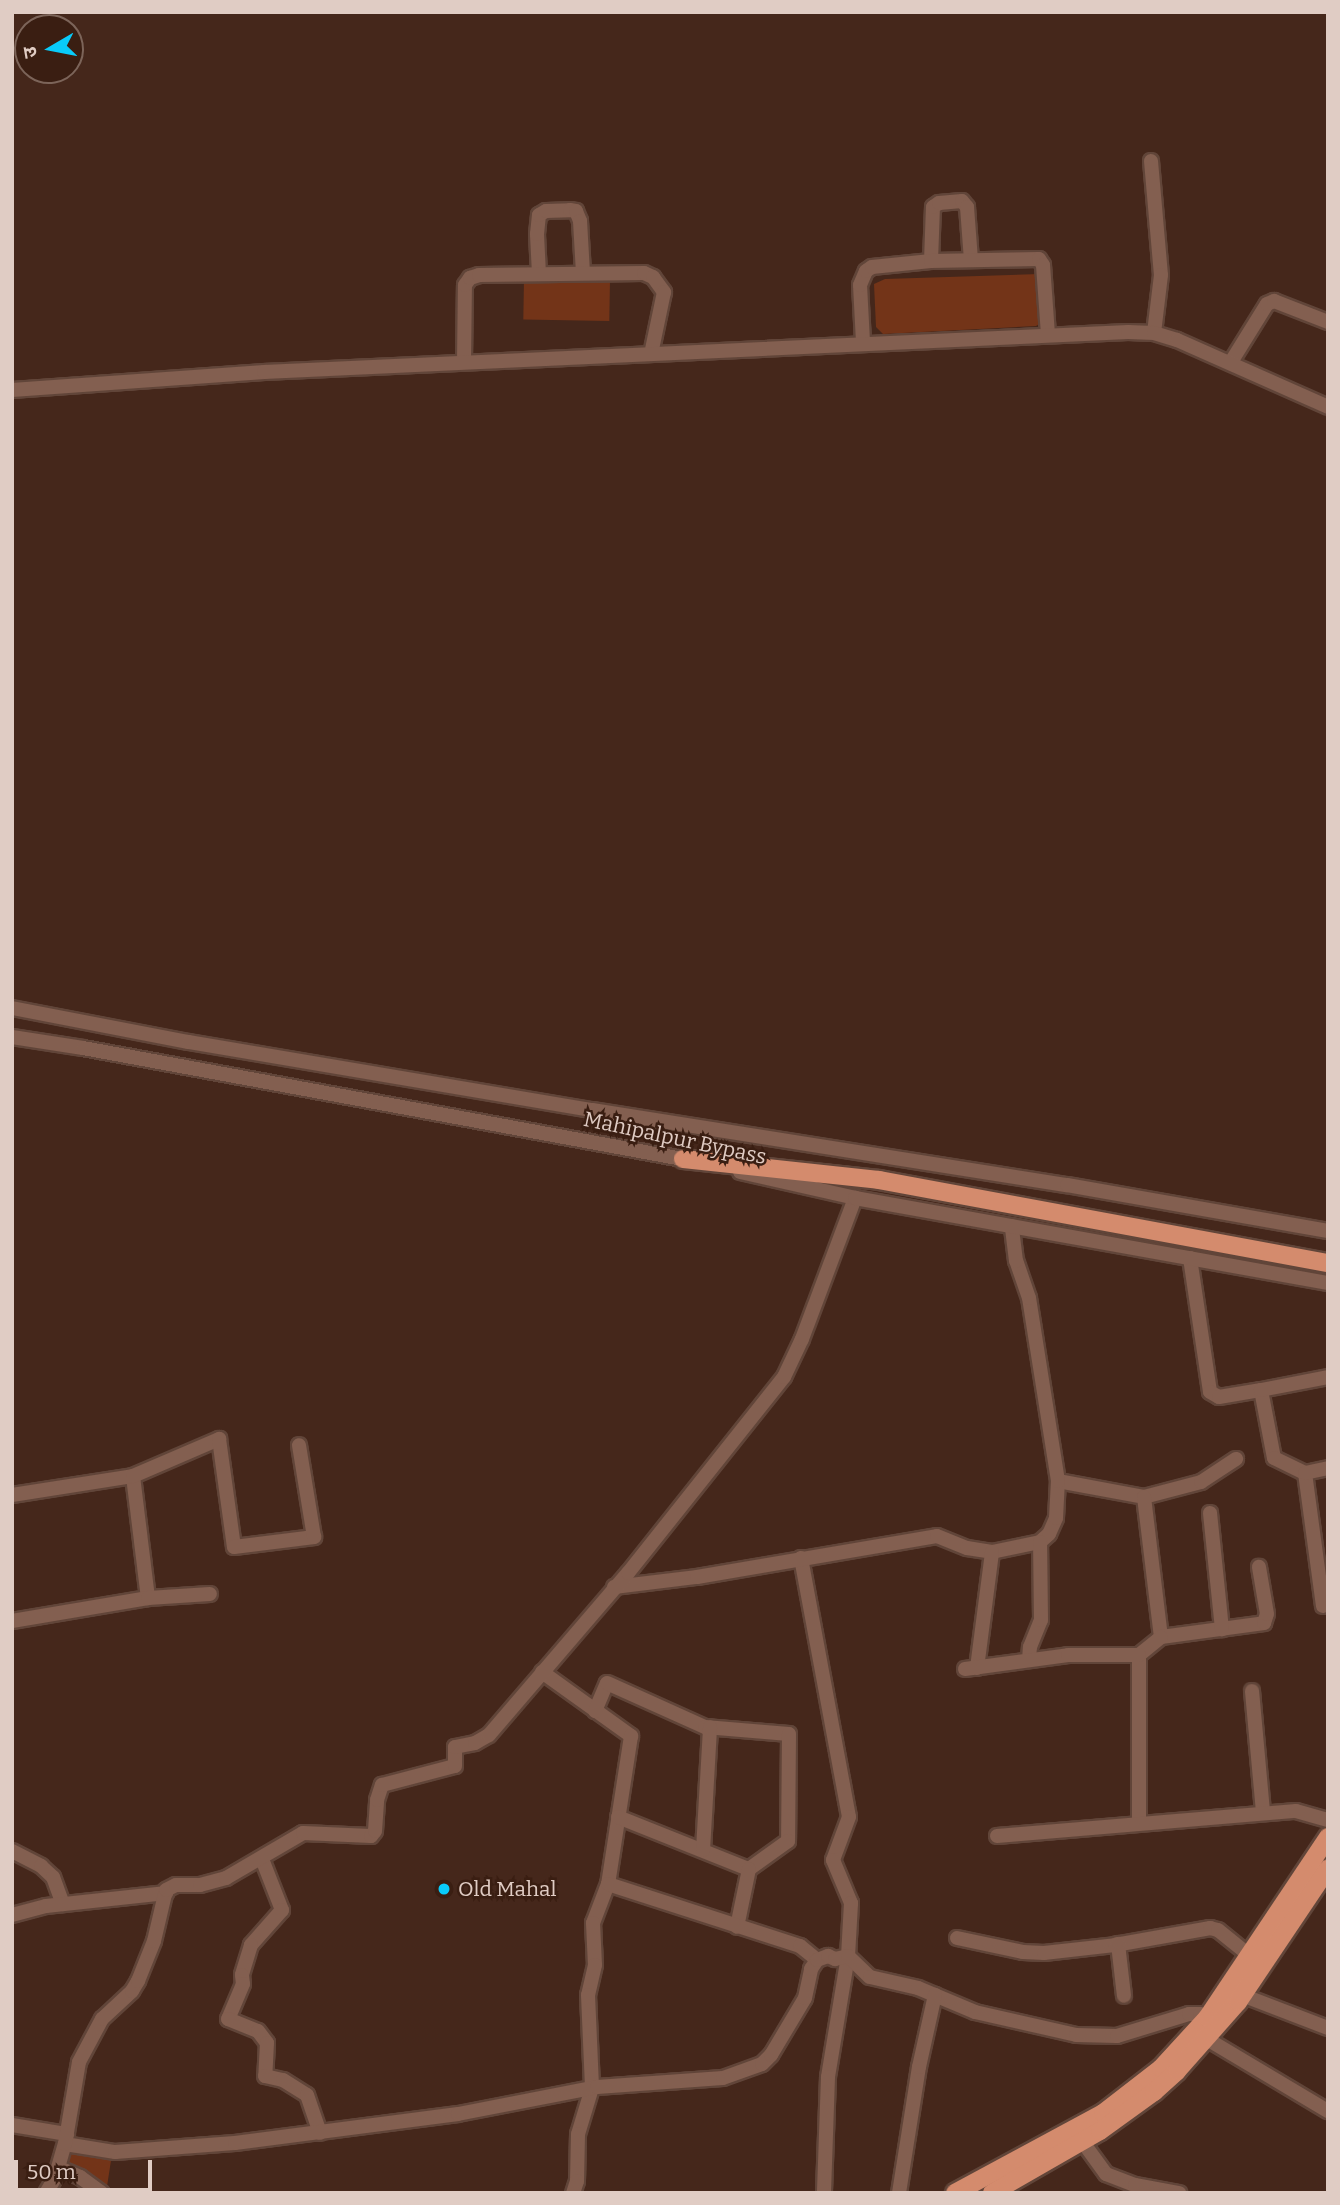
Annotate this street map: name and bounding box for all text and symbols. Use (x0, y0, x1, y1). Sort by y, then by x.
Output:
north arrow (14, 14, 84, 84)
text: उ (18, 45, 42, 60)
street label: Mahipalpur Bypass (581, 1106, 769, 1170)
place label: Old Mahal (458, 1876, 557, 1902)
marker: Old Mahal (436, 1881, 452, 1897)
scale bar (18, 2146, 156, 2190)
text: 50 m (27, 2159, 76, 2185)

